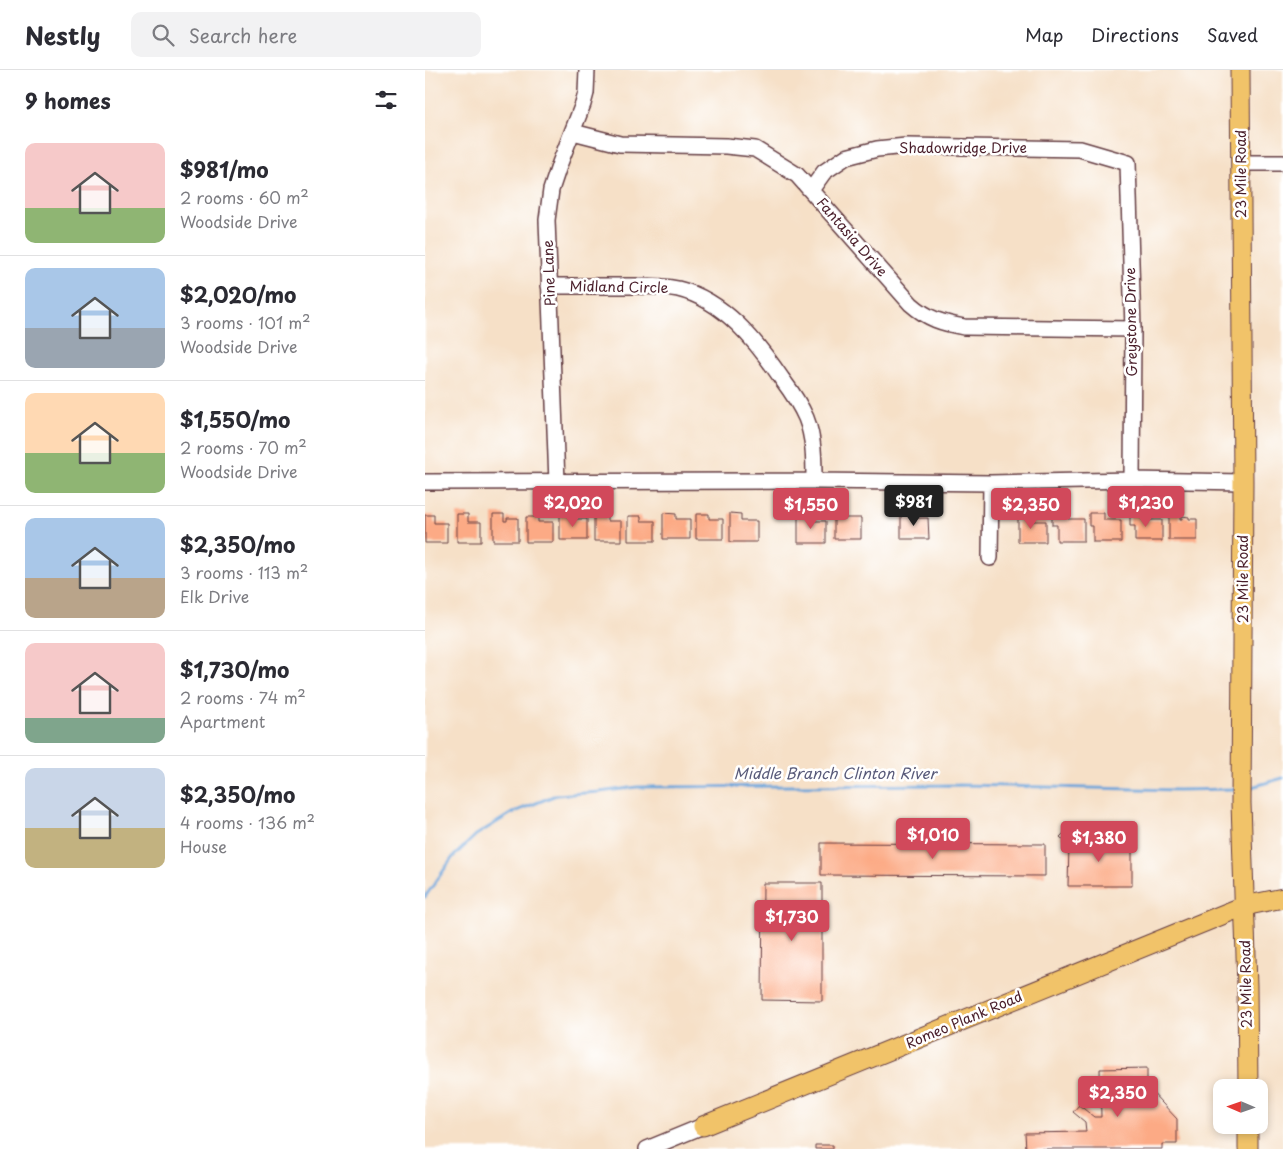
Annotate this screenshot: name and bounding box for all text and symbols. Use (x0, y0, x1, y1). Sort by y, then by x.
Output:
search box (131, 12, 481, 57)
text: Nestly (25, 17, 101, 53)
icon: search (149, 21, 177, 49)
text: Search here (189, 21, 297, 49)
text: Map (1025, 21, 1063, 48)
text: Directions (1091, 21, 1179, 48)
text: Saved (1207, 21, 1258, 48)
text: 9 homes (25, 84, 111, 116)
icon: filters (372, 86, 400, 114)
street label: 23 Mile Road (1230, 130, 1251, 218)
street label: Shadowridge Drive (899, 137, 1027, 158)
text: $981/mo (180, 153, 269, 185)
icon: home (65, 163, 125, 223)
text: 2 rooms · 60 m² (180, 185, 309, 209)
street label: Fantasia Drive (812, 193, 893, 281)
text: Woodside Drive (180, 209, 297, 233)
street label: Pine Lane (537, 239, 560, 306)
street label: Greystone Drive (1119, 267, 1142, 377)
street label: Midland Circle (569, 275, 669, 298)
text: $2,020/mo (180, 278, 296, 310)
icon: home (65, 288, 125, 348)
text: 3 rooms · 101 m² (180, 310, 311, 334)
text: Woodside Drive (180, 334, 297, 358)
text: $1,550/mo (180, 403, 290, 435)
icon: home (65, 413, 125, 473)
text: 2 rooms · 70 m² (180, 435, 307, 459)
text: Woodside Drive (180, 459, 297, 483)
pin: $981 (884, 484, 944, 527)
pin: $2,020 (532, 486, 614, 528)
pin: $1,230 (1105, 486, 1187, 528)
pin: $1,550 (770, 488, 852, 530)
pin: $2,350 (990, 488, 1072, 530)
text: $981 (895, 489, 933, 513)
text: $2,020 (544, 490, 602, 514)
text: $1,230 (1118, 490, 1174, 514)
text: $1,550 (784, 492, 838, 516)
text: $2,350 (1002, 492, 1060, 516)
text: $2,350/mo (180, 528, 295, 560)
street label: 23 Mile Road (1232, 535, 1253, 623)
icon: home (65, 538, 125, 598)
text: 3 rooms · 113 m² (180, 560, 308, 584)
text: Elk Drive (180, 584, 249, 608)
text: $1,730/mo (180, 653, 289, 685)
icon: home (65, 663, 125, 723)
text: 2 rooms · 74 m² (180, 685, 306, 709)
text: Apartment (180, 709, 265, 733)
water label: Middle Branch Clinton River (734, 761, 938, 784)
text: $2,350/mo (180, 778, 295, 810)
icon: home (65, 788, 125, 848)
text: 4 rooms · 136 m² (180, 810, 315, 834)
pin: $1,010 (892, 818, 974, 860)
pin: $1,380 (1058, 820, 1140, 863)
text: $1,010 (907, 822, 959, 846)
text: $1,380 (1072, 825, 1126, 849)
text: House (180, 834, 227, 858)
pin: $1,730 (751, 900, 833, 942)
text: $1,730 (765, 904, 819, 928)
street label: 23 Mile Road (1234, 940, 1257, 1028)
street label: Romeo Plank Road (902, 985, 1025, 1054)
pin: $2,350 (1077, 1076, 1159, 1118)
north arrow (1213, 1079, 1267, 1134)
map controls (1213, 1079, 1268, 1134)
text: $2,350 (1089, 1080, 1147, 1104)

